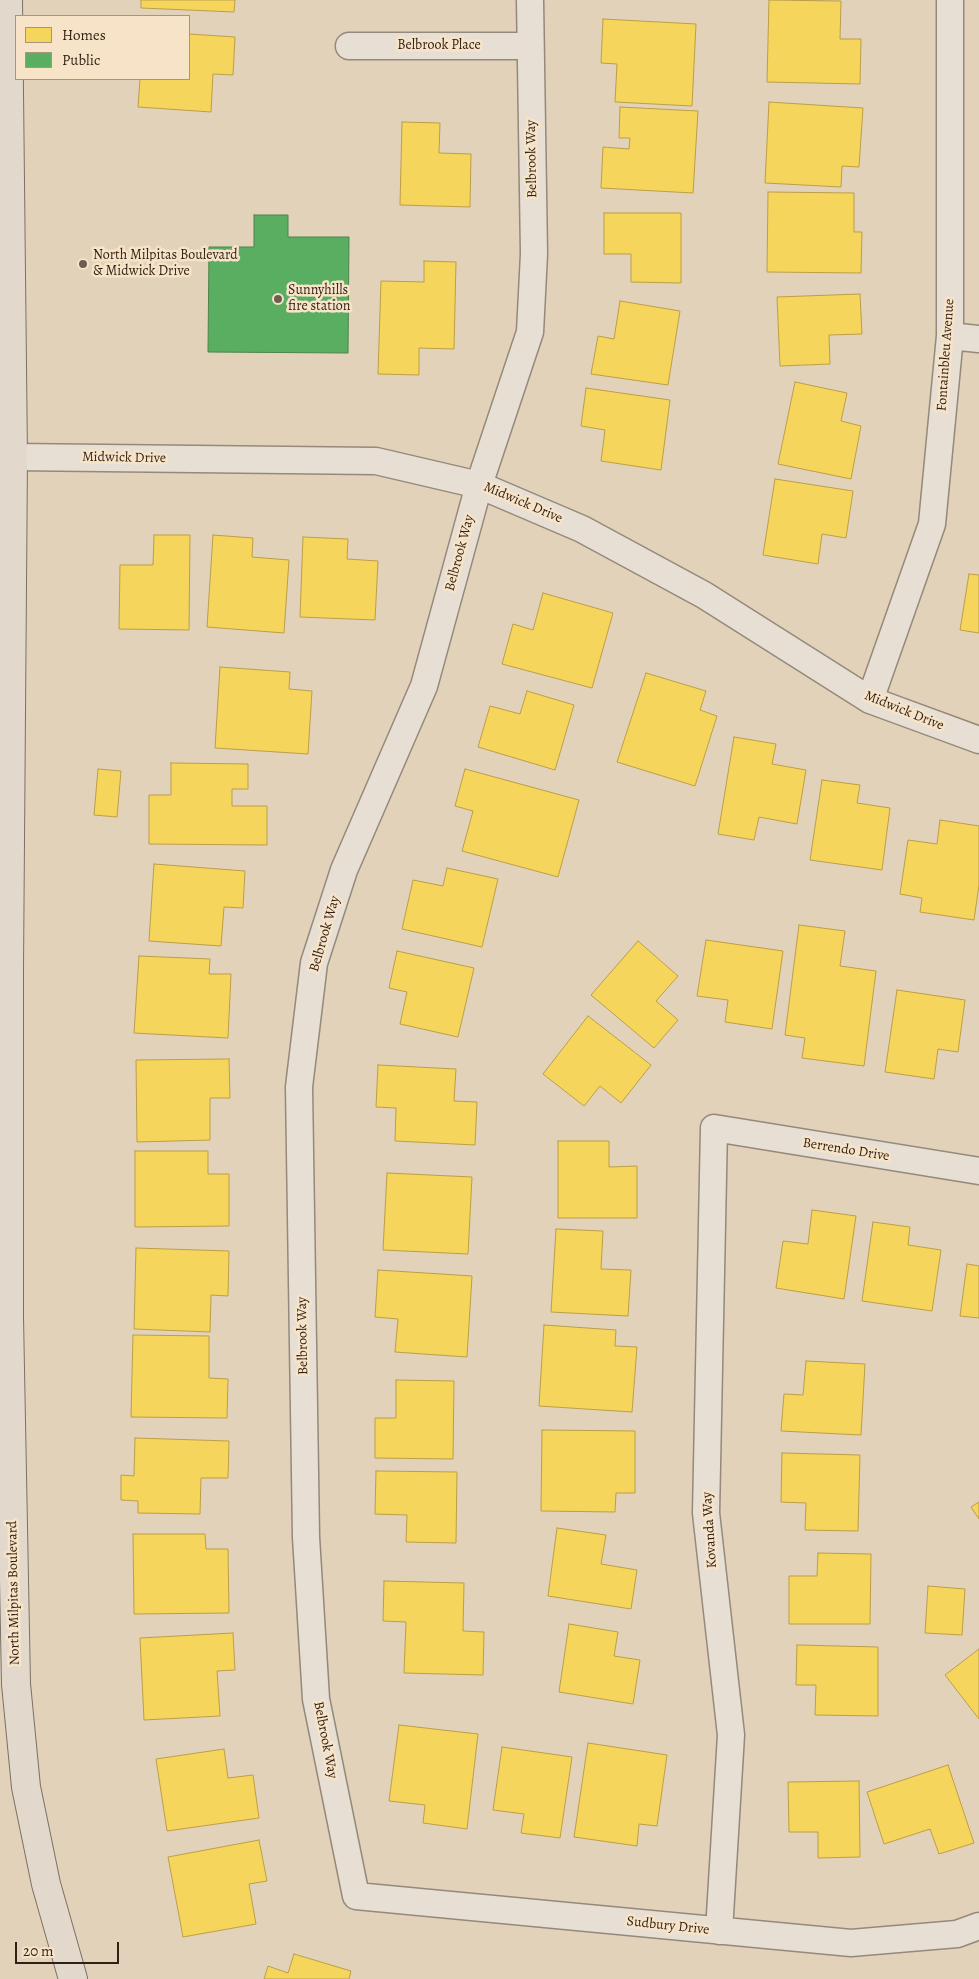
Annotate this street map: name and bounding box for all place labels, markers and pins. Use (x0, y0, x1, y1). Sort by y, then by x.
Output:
place label: North Milpitas Boulevard & Midwick Drive (93, 248, 238, 280)
marker: North Milpitas Boulevard & Midwick Drive (77, 258, 89, 270)
place label: Sunnyhills fire station (288, 283, 350, 316)
marker: Sunnyhills fire station (272, 293, 284, 305)

